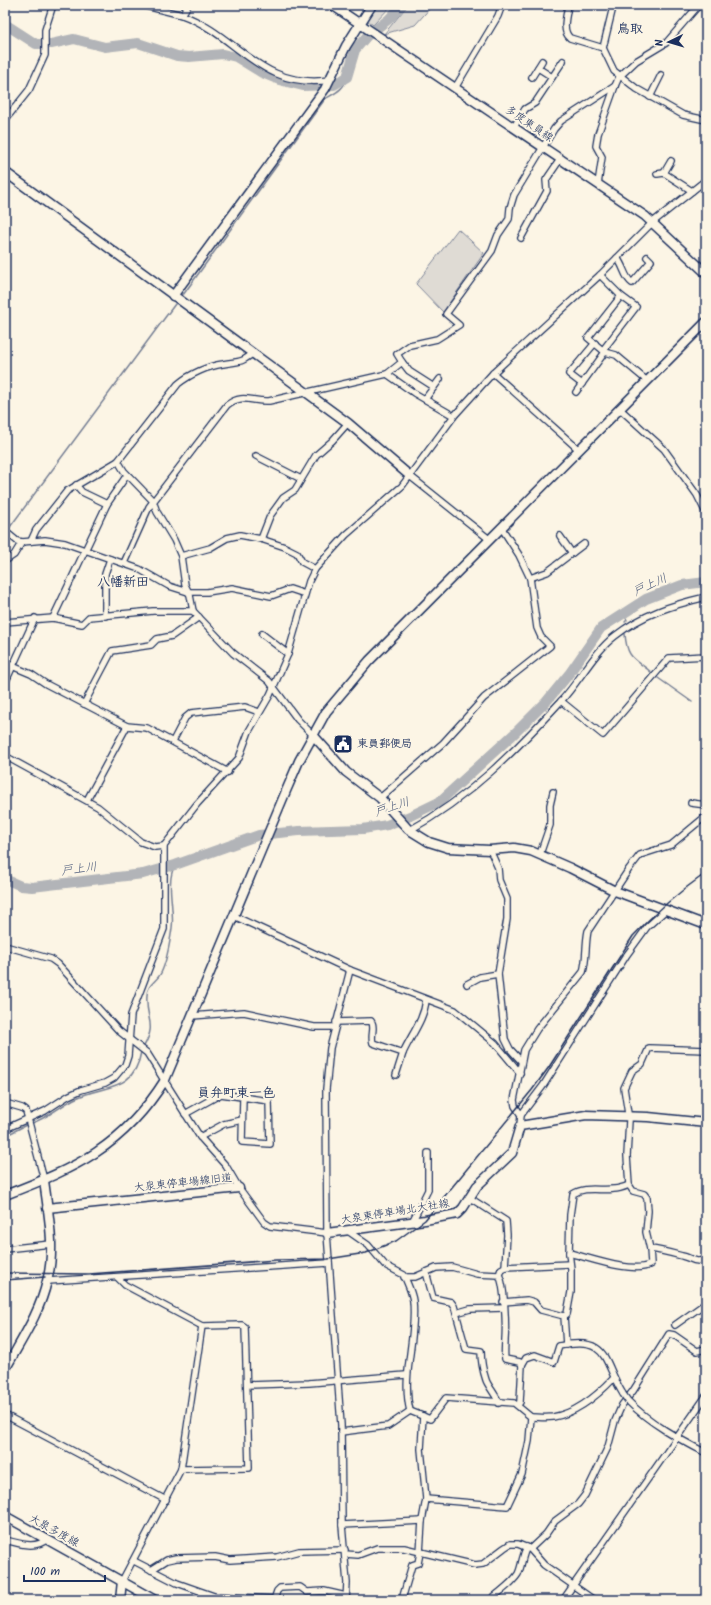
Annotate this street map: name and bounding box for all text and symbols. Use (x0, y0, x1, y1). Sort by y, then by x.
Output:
district label: 鳥取 (617, 19, 643, 40)
north arrow (649, 22, 689, 62)
text: N (651, 38, 669, 47)
street label: 多度東員線 (501, 101, 557, 147)
water label: 戸上川 (630, 569, 670, 601)
district label: 八幡新田 (97, 572, 149, 593)
public building icon: 東員郵便局 (332, 733, 354, 755)
place label: 東員郵便局 (357, 735, 412, 753)
water label: 戸上川 (372, 792, 412, 822)
water label: 戸上川 (60, 857, 98, 881)
district label: 員弁町東一色 (197, 1083, 275, 1104)
street label: 大泉東停車場線旧道 (133, 1169, 233, 1197)
street label: 大泉東停車場北大社線 (339, 1195, 451, 1229)
street label: 大泉多度線 (26, 1510, 82, 1552)
scale bar (24, 1557, 105, 1583)
text: 100 m (30, 1562, 61, 1581)

